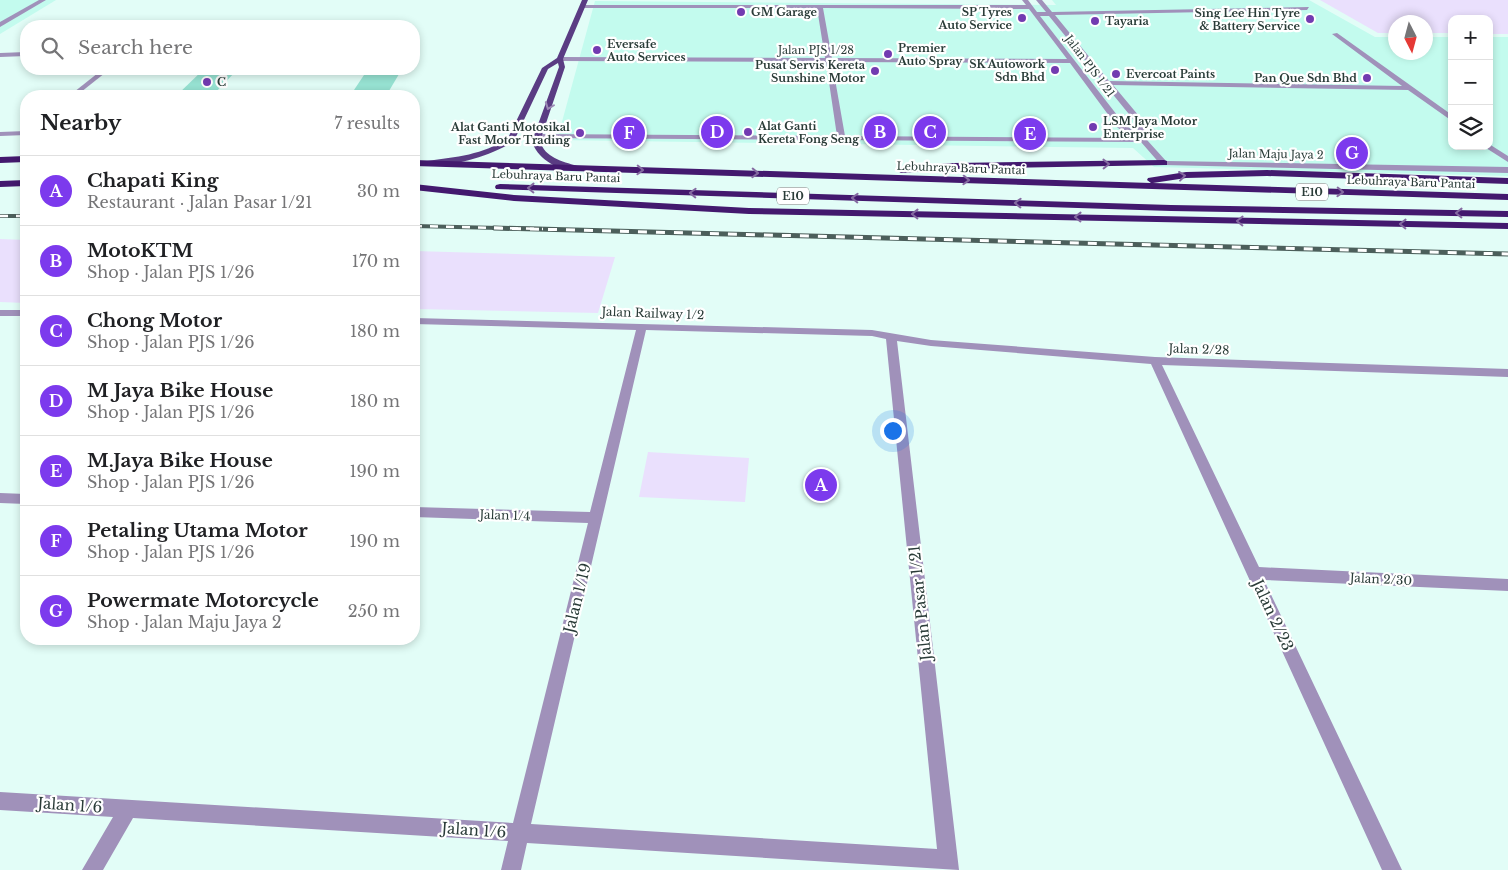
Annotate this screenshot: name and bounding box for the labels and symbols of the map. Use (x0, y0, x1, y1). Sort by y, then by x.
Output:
place label: GM Garage (751, 5, 818, 19)
place label: SP Tyres Auto Service (938, 5, 1013, 32)
marker: GM Garage (735, 6, 747, 18)
place label: Sing Lee Hin Tyre & Battery Service (1194, 6, 1301, 33)
marker: SP Tyres Auto Service (1016, 12, 1028, 24)
marker: Sing Lee Hin Tyre & Battery Service (1304, 13, 1316, 25)
place label: Tayaria (1105, 14, 1150, 28)
marker: Tayaria (1089, 15, 1101, 27)
north arrow (1388, 15, 1433, 60)
street label: Jalan PJS 1/21 (1061, 31, 1118, 100)
place label: Eversafe Auto Services (606, 37, 686, 64)
place label: Premier Auto Spray (897, 41, 963, 68)
street label: Jalan PJS 1/28 (776, 43, 854, 57)
marker: Eversafe Auto Services (591, 44, 603, 56)
marker: Premier Auto Spray (882, 48, 894, 60)
place label: SK Autowork Sdn Bhd (969, 57, 1046, 84)
place label: Pusat Servis Kereta Sunshine Motor (755, 58, 866, 85)
marker: SK Autowork Sdn Bhd (1049, 64, 1061, 76)
marker: Pusat Servis Kereta Sunshine Motor (869, 65, 881, 77)
place label: Evercoat Paints (1126, 67, 1215, 81)
marker: Evercoat Paints (1110, 68, 1122, 80)
place label: Pan Que Sdn Bhd (1254, 71, 1357, 85)
marker: Pan Que Sdn Bhd (1361, 72, 1373, 84)
place label: C (217, 75, 226, 89)
marker: C (201, 76, 213, 88)
one-way arrow (545, 101, 555, 109)
pin: D (701, 113, 733, 151)
pin: B (864, 113, 896, 151)
pin: C (914, 113, 946, 151)
pin: F (613, 114, 645, 152)
place label: LSM Jaya Motor Enterprise (1103, 114, 1198, 141)
pin: E (1014, 115, 1046, 153)
place label: Alat Ganti Kereta Fong Seng (757, 119, 859, 146)
place label: Alat Ganti Motosikal Fast Motor Trading (450, 120, 570, 147)
marker: LSM Jaya Motor Enterprise (1087, 121, 1099, 133)
marker: Alat Ganti Kereta Fong Seng (742, 126, 754, 138)
marker: Alat Ganti Motosikal Fast Motor Trading (574, 127, 586, 139)
pin: G (1336, 134, 1368, 172)
street label: Jalan Maju Jaya 2 (1226, 146, 1324, 162)
street label: Lebuhraya Baru Pantai (896, 159, 1026, 177)
one-way arrow (1102, 159, 1110, 169)
one-way arrow (636, 164, 644, 175)
street label: Lebuhraya Baru Pantai (491, 167, 621, 185)
one-way arrow (751, 168, 759, 179)
one-way arrow (1178, 171, 1186, 182)
street label: Lebuhraya Baru Pantai (1346, 173, 1476, 191)
one-way arrow (962, 175, 970, 186)
one-way arrow (526, 183, 534, 193)
road number: E10 (1296, 183, 1328, 200)
one-way arrow (1336, 187, 1344, 198)
one-way arrow (689, 188, 696, 198)
road number: E10 (777, 188, 809, 205)
one-way arrow (851, 193, 859, 203)
one-way arrow (1014, 198, 1022, 208)
one-way arrow (1455, 208, 1463, 218)
one-way arrow (911, 209, 918, 219)
one-way arrow (1073, 212, 1081, 223)
one-way arrow (1236, 215, 1244, 226)
one-way arrow (1398, 219, 1406, 229)
street label: Jalan Railway 1/2 (599, 304, 705, 322)
street label: Jalan 2/28 (1166, 340, 1230, 358)
your location (880, 418, 906, 444)
pin: A (805, 466, 837, 504)
street label: Jalan 1/4 (477, 507, 531, 523)
street label: Jalan Pasar 1/21 (905, 544, 936, 664)
street label: Jalan 1/19 (559, 561, 595, 637)
street label: Jalan 2/30 (1348, 570, 1412, 588)
street label: Jalan 2/23 (1247, 575, 1298, 654)
street label: Jalan 1/6 (35, 793, 103, 817)
street label: Jalan 1/6 (439, 818, 507, 842)

